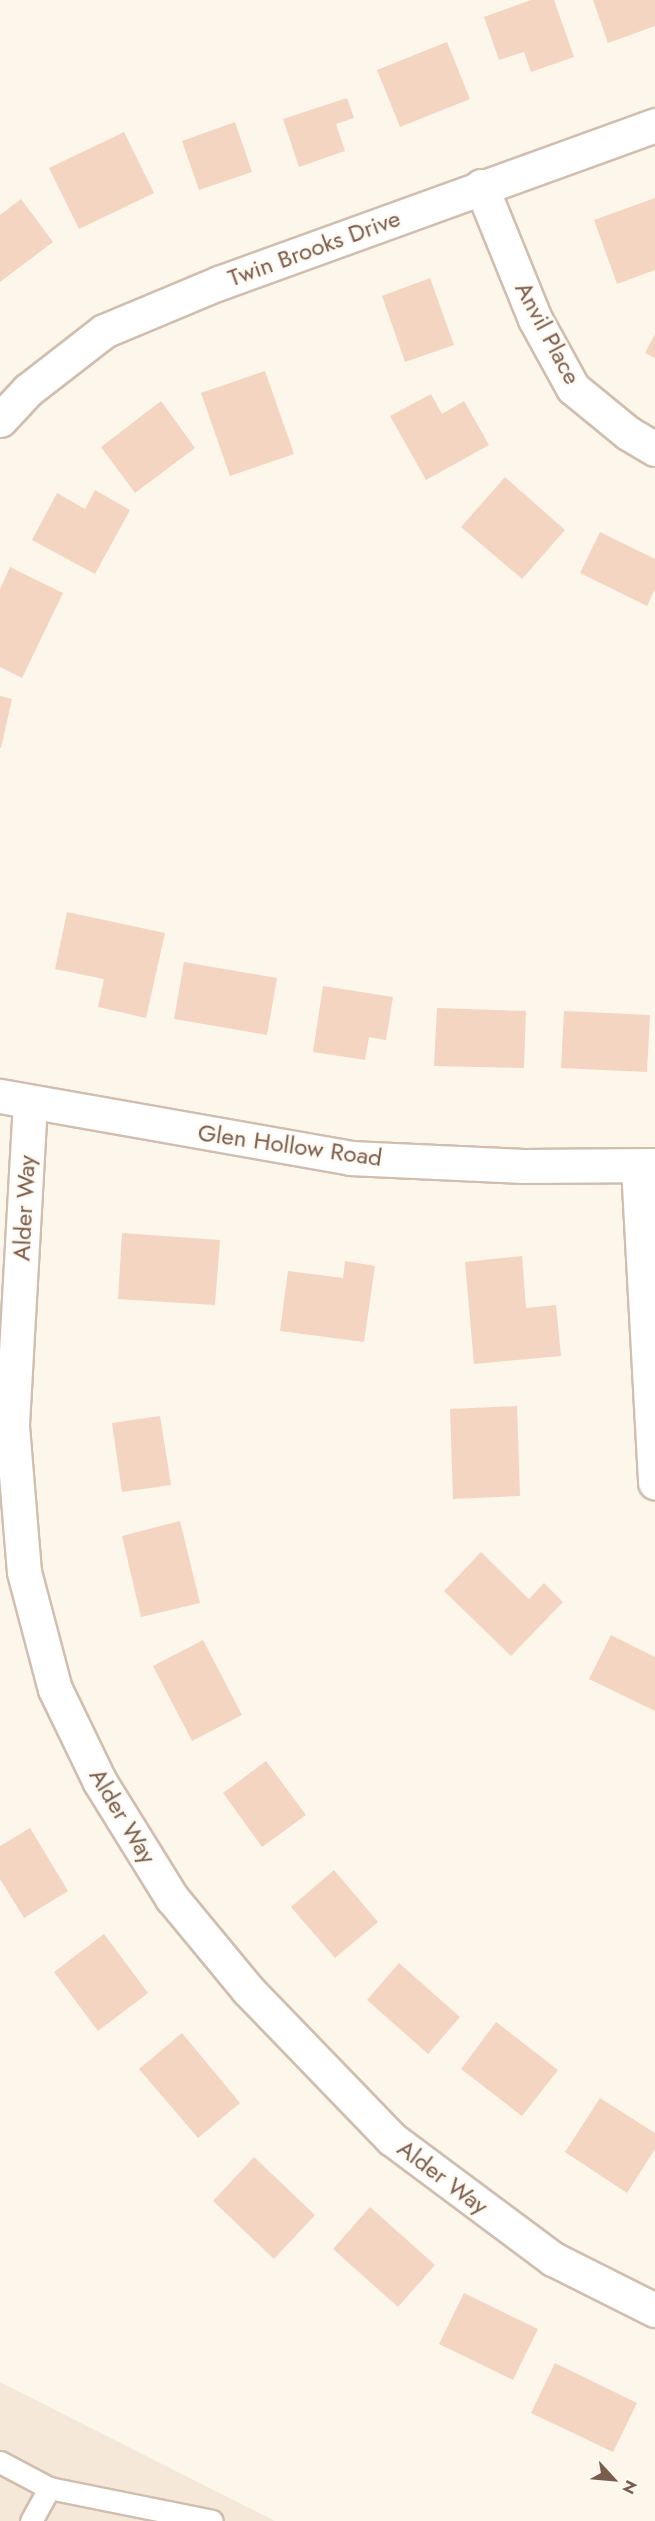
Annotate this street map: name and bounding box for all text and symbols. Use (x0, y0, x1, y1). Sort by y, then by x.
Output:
street label: Twin Brooks Drive (224, 204, 404, 292)
street label: Anvil Place (509, 277, 587, 389)
street label: Glen Hollow Road (196, 1118, 384, 1172)
street label: Alder Way (7, 1154, 41, 1262)
street label: Alder Way (83, 1763, 163, 1869)
street label: Alder Way (392, 2134, 494, 2220)
north arrow (583, 2449, 643, 2509)
text: N (617, 2476, 643, 2498)

